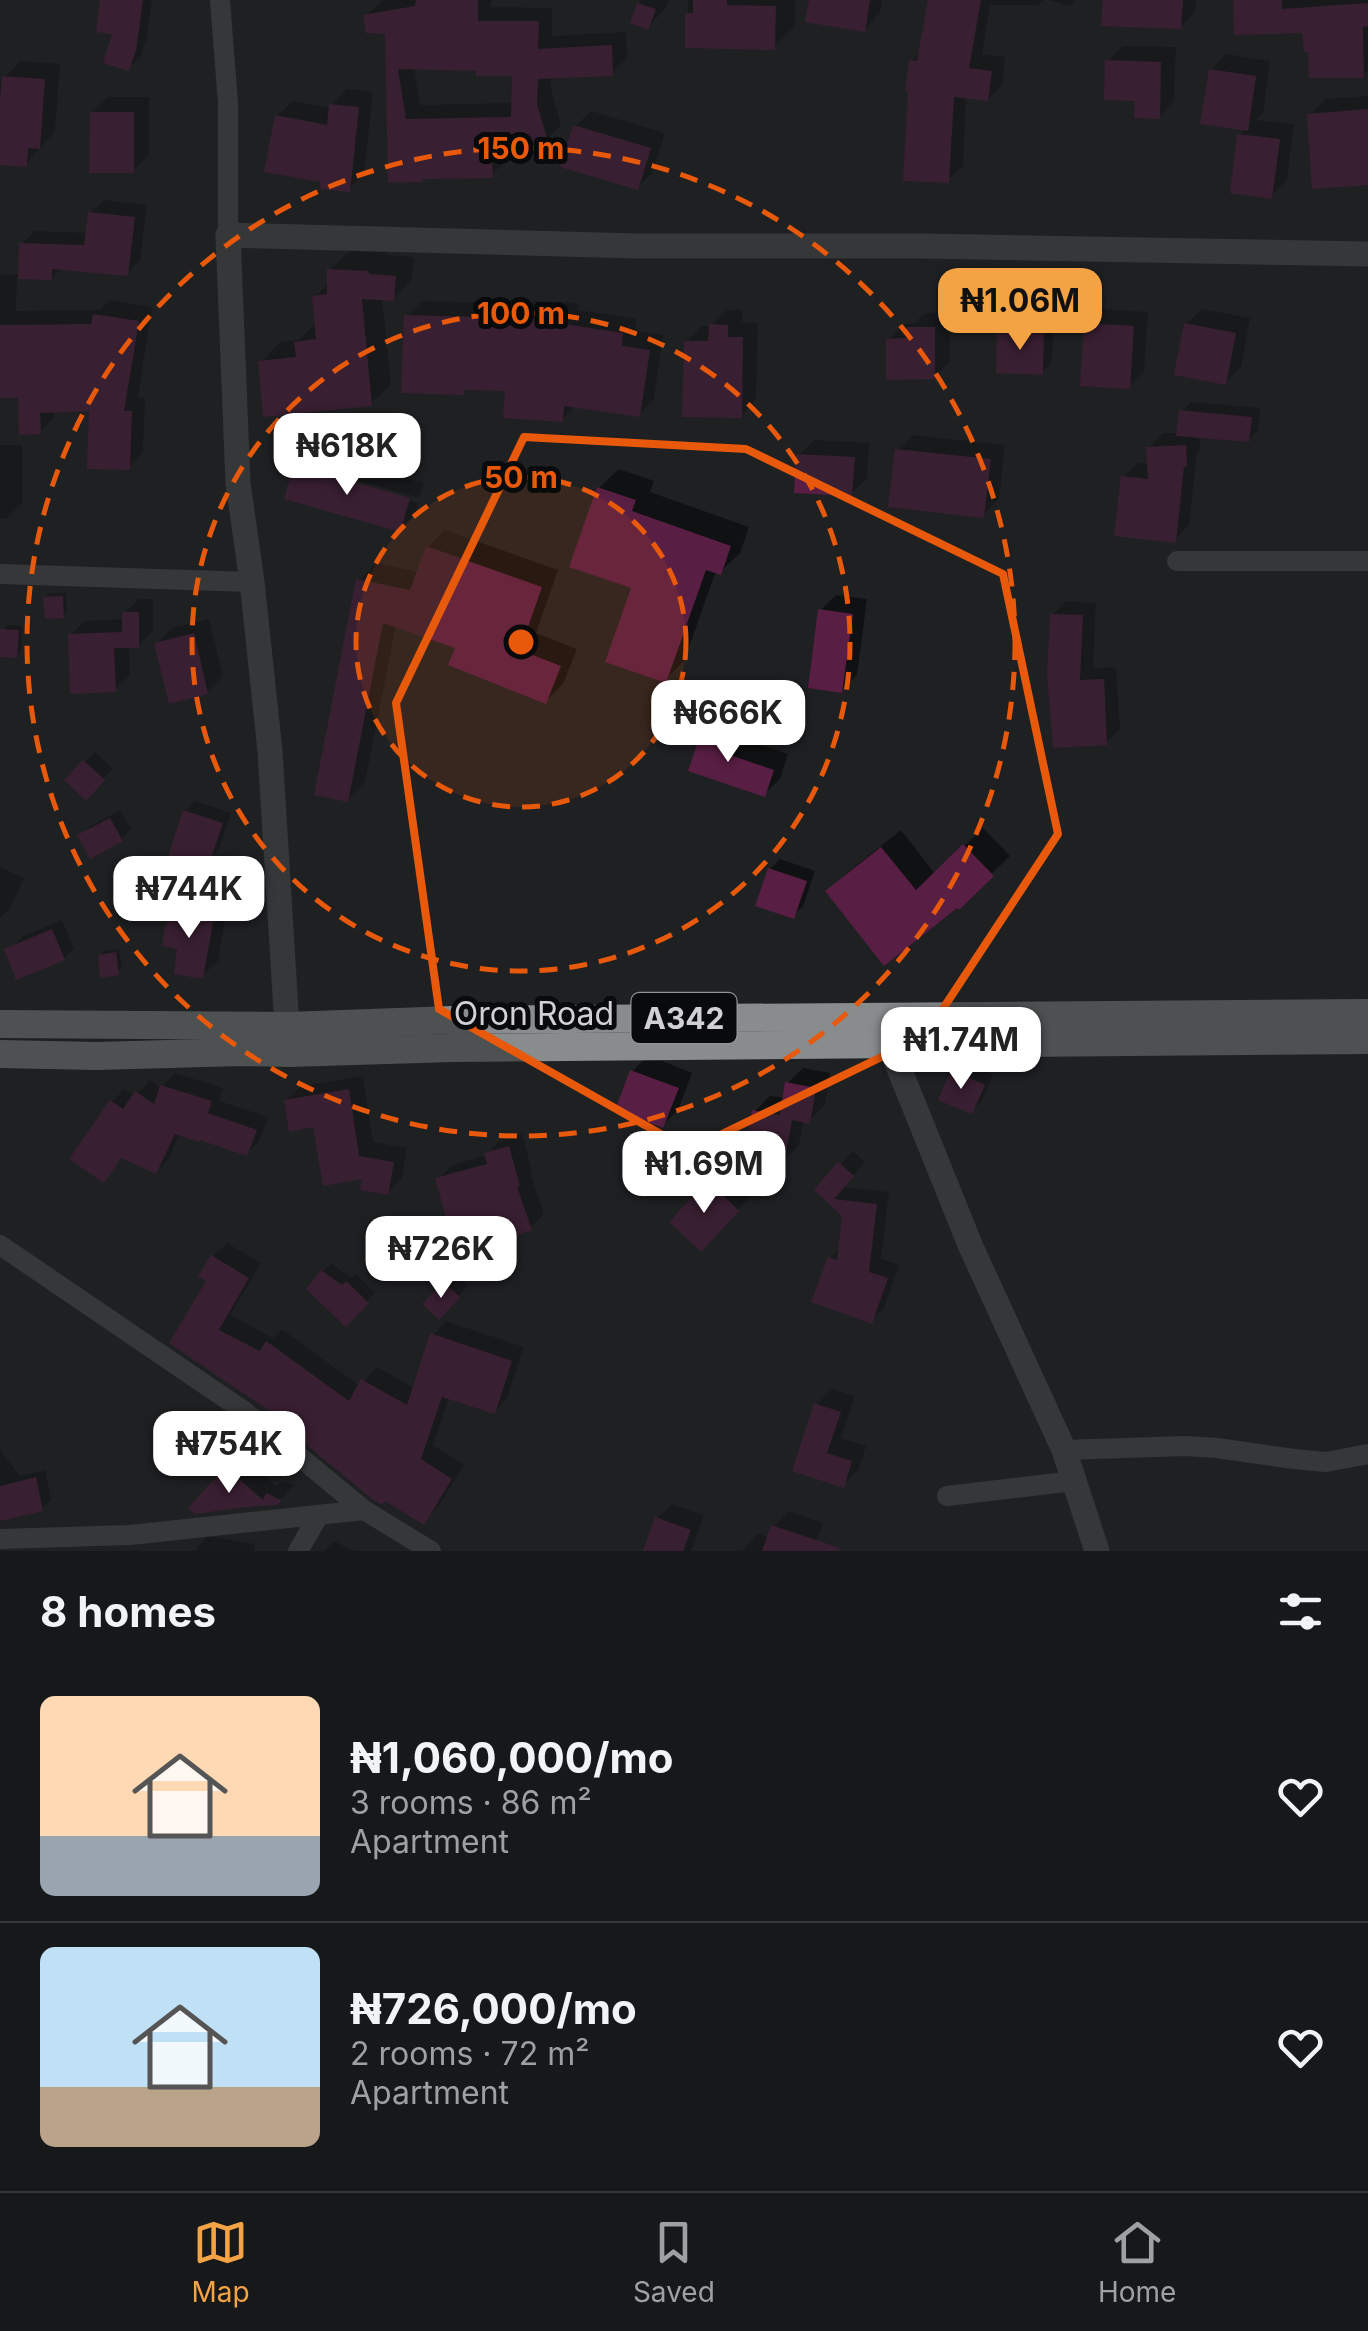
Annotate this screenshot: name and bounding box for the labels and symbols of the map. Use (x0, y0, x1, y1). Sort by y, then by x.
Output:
text: 150 m (478, 130, 564, 166)
pin: ₦1.06M (939, 268, 1101, 353)
text: 100 m (477, 295, 565, 331)
pin: ₦618K (277, 413, 417, 498)
text: 50 m (484, 459, 558, 495)
centre of rings (503, 624, 539, 660)
pin: ₦666K (658, 680, 798, 765)
pin: ₦744K (119, 856, 259, 941)
road number: A342 (632, 993, 736, 1043)
street label: Oron Road (454, 994, 614, 1033)
pin: ₦1.74M (880, 1007, 1042, 1092)
pin: ₦1.69M (623, 1131, 785, 1216)
pin: ₦726K (371, 1216, 511, 1301)
pin: ₦754K (159, 1411, 299, 1496)

